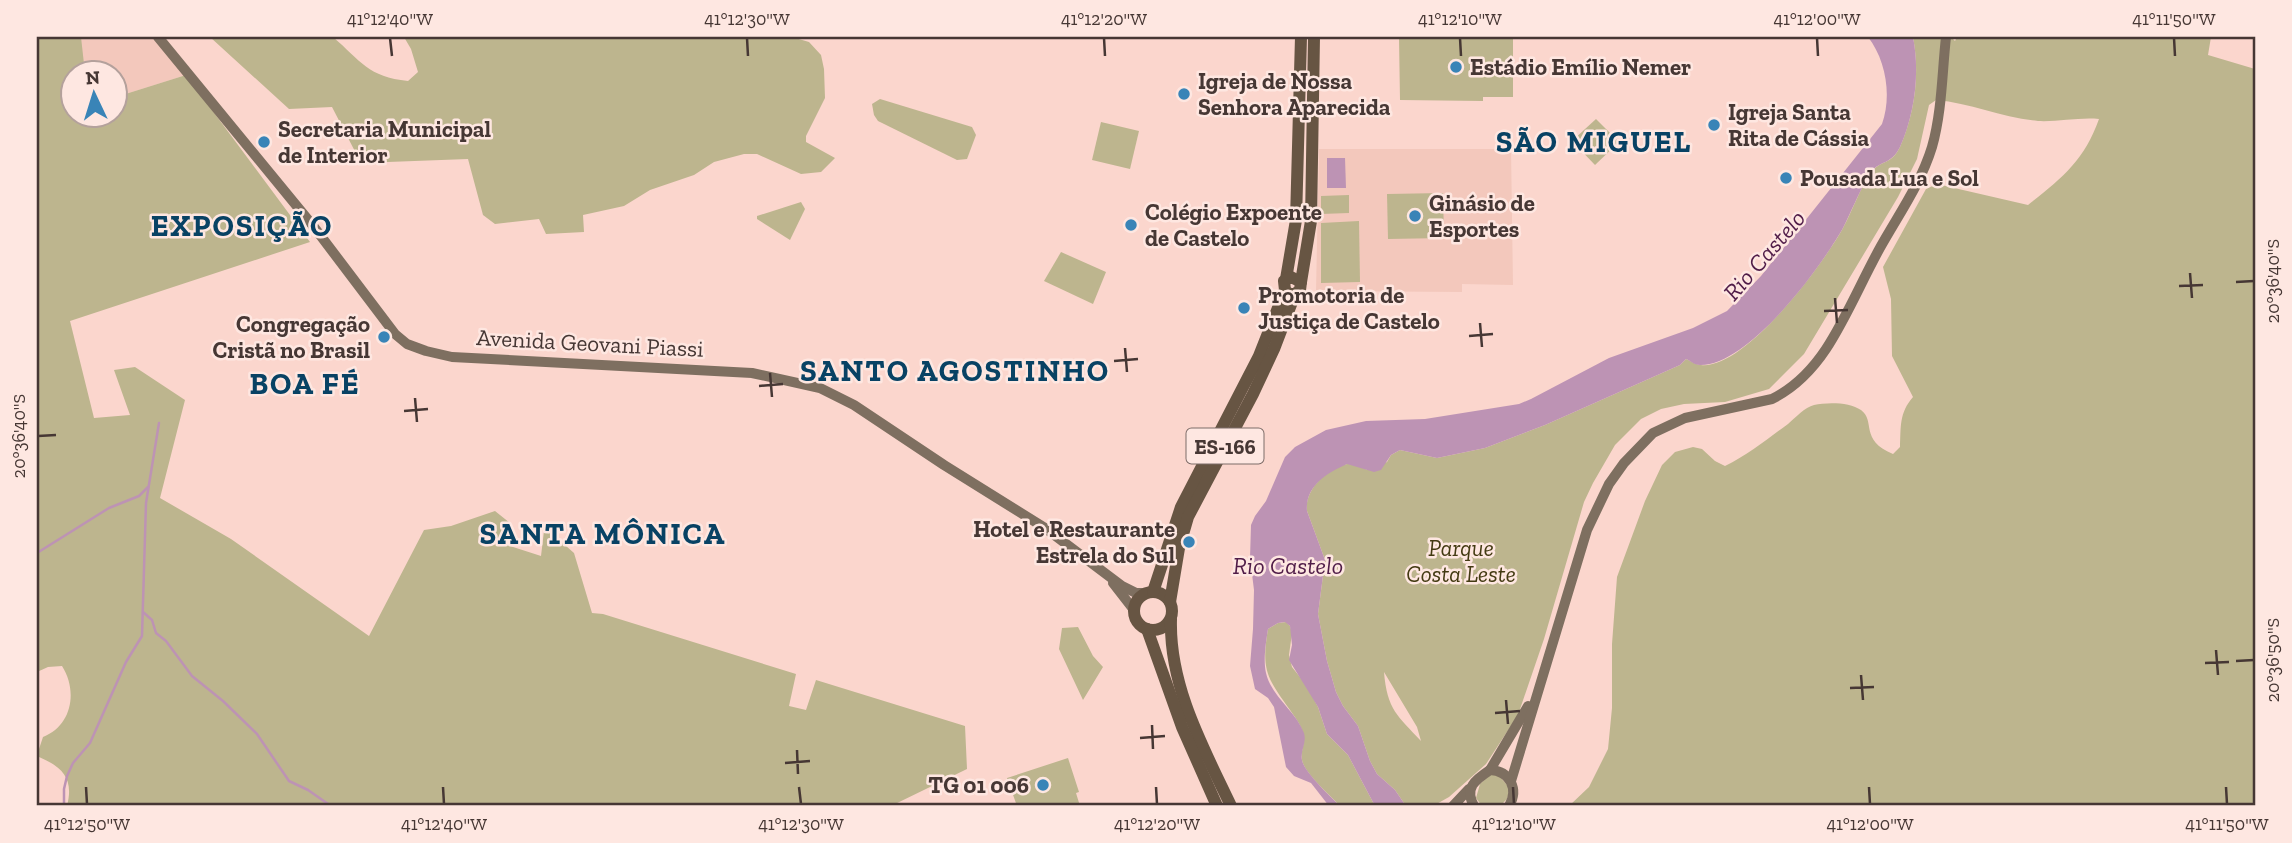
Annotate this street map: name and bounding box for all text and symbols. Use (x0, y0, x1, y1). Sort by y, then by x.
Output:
text: 41°12'40"W (347, 8, 433, 30)
text: 41°12'30"W (704, 8, 790, 30)
text: 41°12'20"W (1061, 8, 1147, 30)
text: 41°12'10"W (1418, 8, 1502, 30)
text: 41°12'00"W (1773, 8, 1861, 30)
text: 41°11'50"W (2132, 8, 2216, 30)
place label: Estádio Emílio Nemer (1470, 53, 1691, 81)
marker: Estádio Emílio Nemer (1448, 59, 1464, 75)
north arrow (60, 60, 130, 130)
text: N (85, 66, 101, 90)
place label: Igreja de Nossa Senhora Aparecida (1198, 67, 1391, 121)
marker: Igreja de Nossa Senhora Aparecida (1176, 86, 1192, 102)
place label: Igreja Santa Rita de Cássia (1728, 98, 1870, 152)
place label: Secretaria Municipal de Interior (278, 115, 491, 169)
marker: Igreja Santa Rita de Cássia (1706, 117, 1722, 133)
district label: SÃO MIGUEL (1496, 124, 1692, 160)
marker: Secretaria Municipal de Interior (256, 134, 272, 150)
place label: Pousada Lua e Sol (1800, 164, 1979, 192)
marker: Pousada Lua e Sol (1778, 170, 1794, 186)
place label: Ginásio de Esportes (1429, 189, 1535, 243)
place label: Colégio Expoente de Castelo (1145, 198, 1322, 252)
water label: Rio Castelo (1717, 204, 1811, 306)
district label: EXPOSIÇÃO (151, 208, 333, 244)
marker: Ginásio de Esportes (1407, 208, 1423, 224)
marker: Colégio Expoente de Castelo (1123, 217, 1139, 233)
text: 20°36'40"S (2262, 239, 2284, 323)
place label: Promotoria de Justiça de Castelo (1258, 281, 1440, 335)
marker: Promotoria de Justiça de Castelo (1236, 300, 1252, 316)
place label: Congregação Cristã no Brasil (212, 310, 370, 364)
street label: Avenida Geovani Piassi (476, 323, 704, 363)
marker: Congregação Cristã no Brasil (376, 329, 392, 345)
district label: SANTO AGOSTINHO (800, 353, 1110, 389)
district label: BOA FÉ (249, 366, 361, 402)
text: 20°36'40"S (8, 394, 30, 478)
road number: ES-166 (1186, 428, 1264, 464)
place label: Hotel e Restaurante Estrela do Sul (973, 515, 1175, 569)
district label: SANTA MÔNICA (480, 516, 726, 552)
marker: Hotel e Restaurante Estrela do Sul (1181, 534, 1197, 550)
park label: Parque Costa Leste (1406, 534, 1516, 588)
water label: Rio Castelo (1233, 551, 1343, 580)
text: 20°36'50"S (2262, 618, 2284, 702)
place label: TG 01 006 (928, 771, 1029, 799)
marker: TG 01 006 (1035, 777, 1051, 793)
text: 41°12'50"W (44, 813, 130, 835)
text: 41°12'40"W (401, 813, 487, 835)
text: 41°12'30"W (758, 813, 844, 835)
text: 41°12'20"W (1114, 813, 1200, 835)
text: 41°12'10"W (1472, 813, 1556, 835)
text: 41°12'00"W (1826, 813, 1914, 835)
text: 41°11'50"W (2185, 813, 2269, 835)

